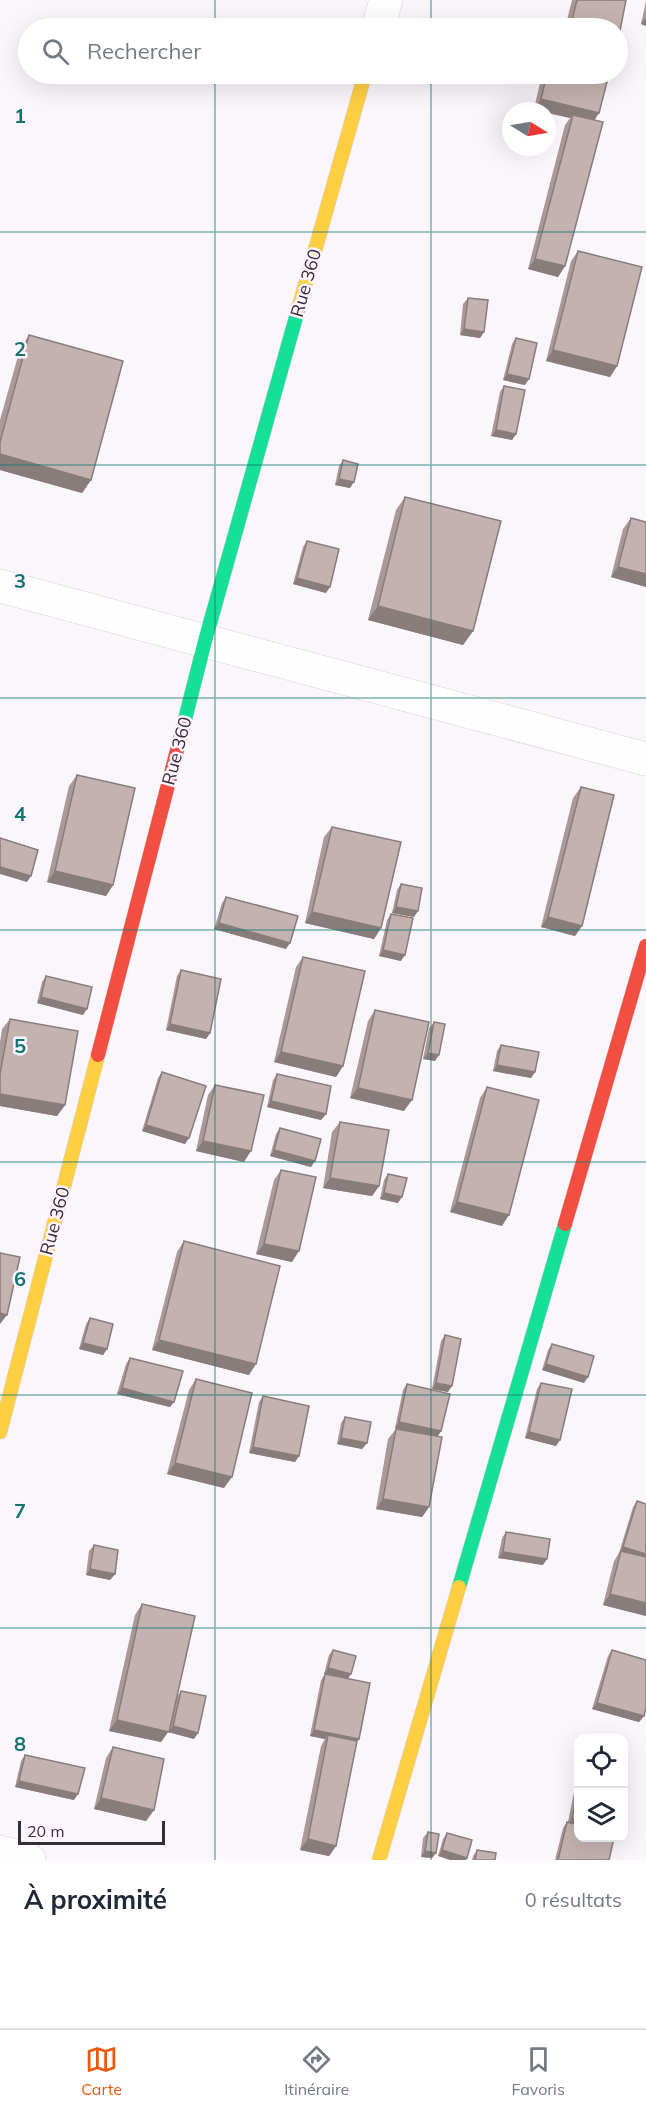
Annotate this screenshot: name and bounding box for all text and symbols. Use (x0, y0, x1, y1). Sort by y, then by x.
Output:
search box (18, 18, 628, 84)
icon: search (39, 35, 72, 68)
text: Rechercher (87, 37, 201, 65)
north arrow (502, 102, 556, 156)
text: 1 (14, 103, 26, 128)
street label: Rue 360 (285, 246, 326, 320)
text: 2 (14, 336, 26, 361)
text: 3 (14, 568, 26, 593)
street label: Rue 360 (156, 714, 197, 788)
text: 4 (14, 801, 26, 826)
text: 5 (14, 1033, 26, 1058)
street label: Rue 360 (34, 1184, 75, 1258)
text: 6 (14, 1266, 26, 1291)
text: 7 (14, 1498, 26, 1523)
text: 8 (14, 1731, 26, 1756)
map controls (574, 1734, 628, 1842)
button: locate (574, 1734, 628, 1788)
button: layers (574, 1788, 628, 1842)
scale bar (18, 1818, 165, 1846)
text: 20 m (27, 1821, 64, 1841)
text: À proximité (24, 1883, 167, 1916)
text: 0 résultats (525, 1887, 622, 1912)
tab: Carte (81, 2043, 122, 2099)
tab: Itinéraire (284, 2043, 349, 2099)
tab: Favoris (512, 2043, 565, 2099)

